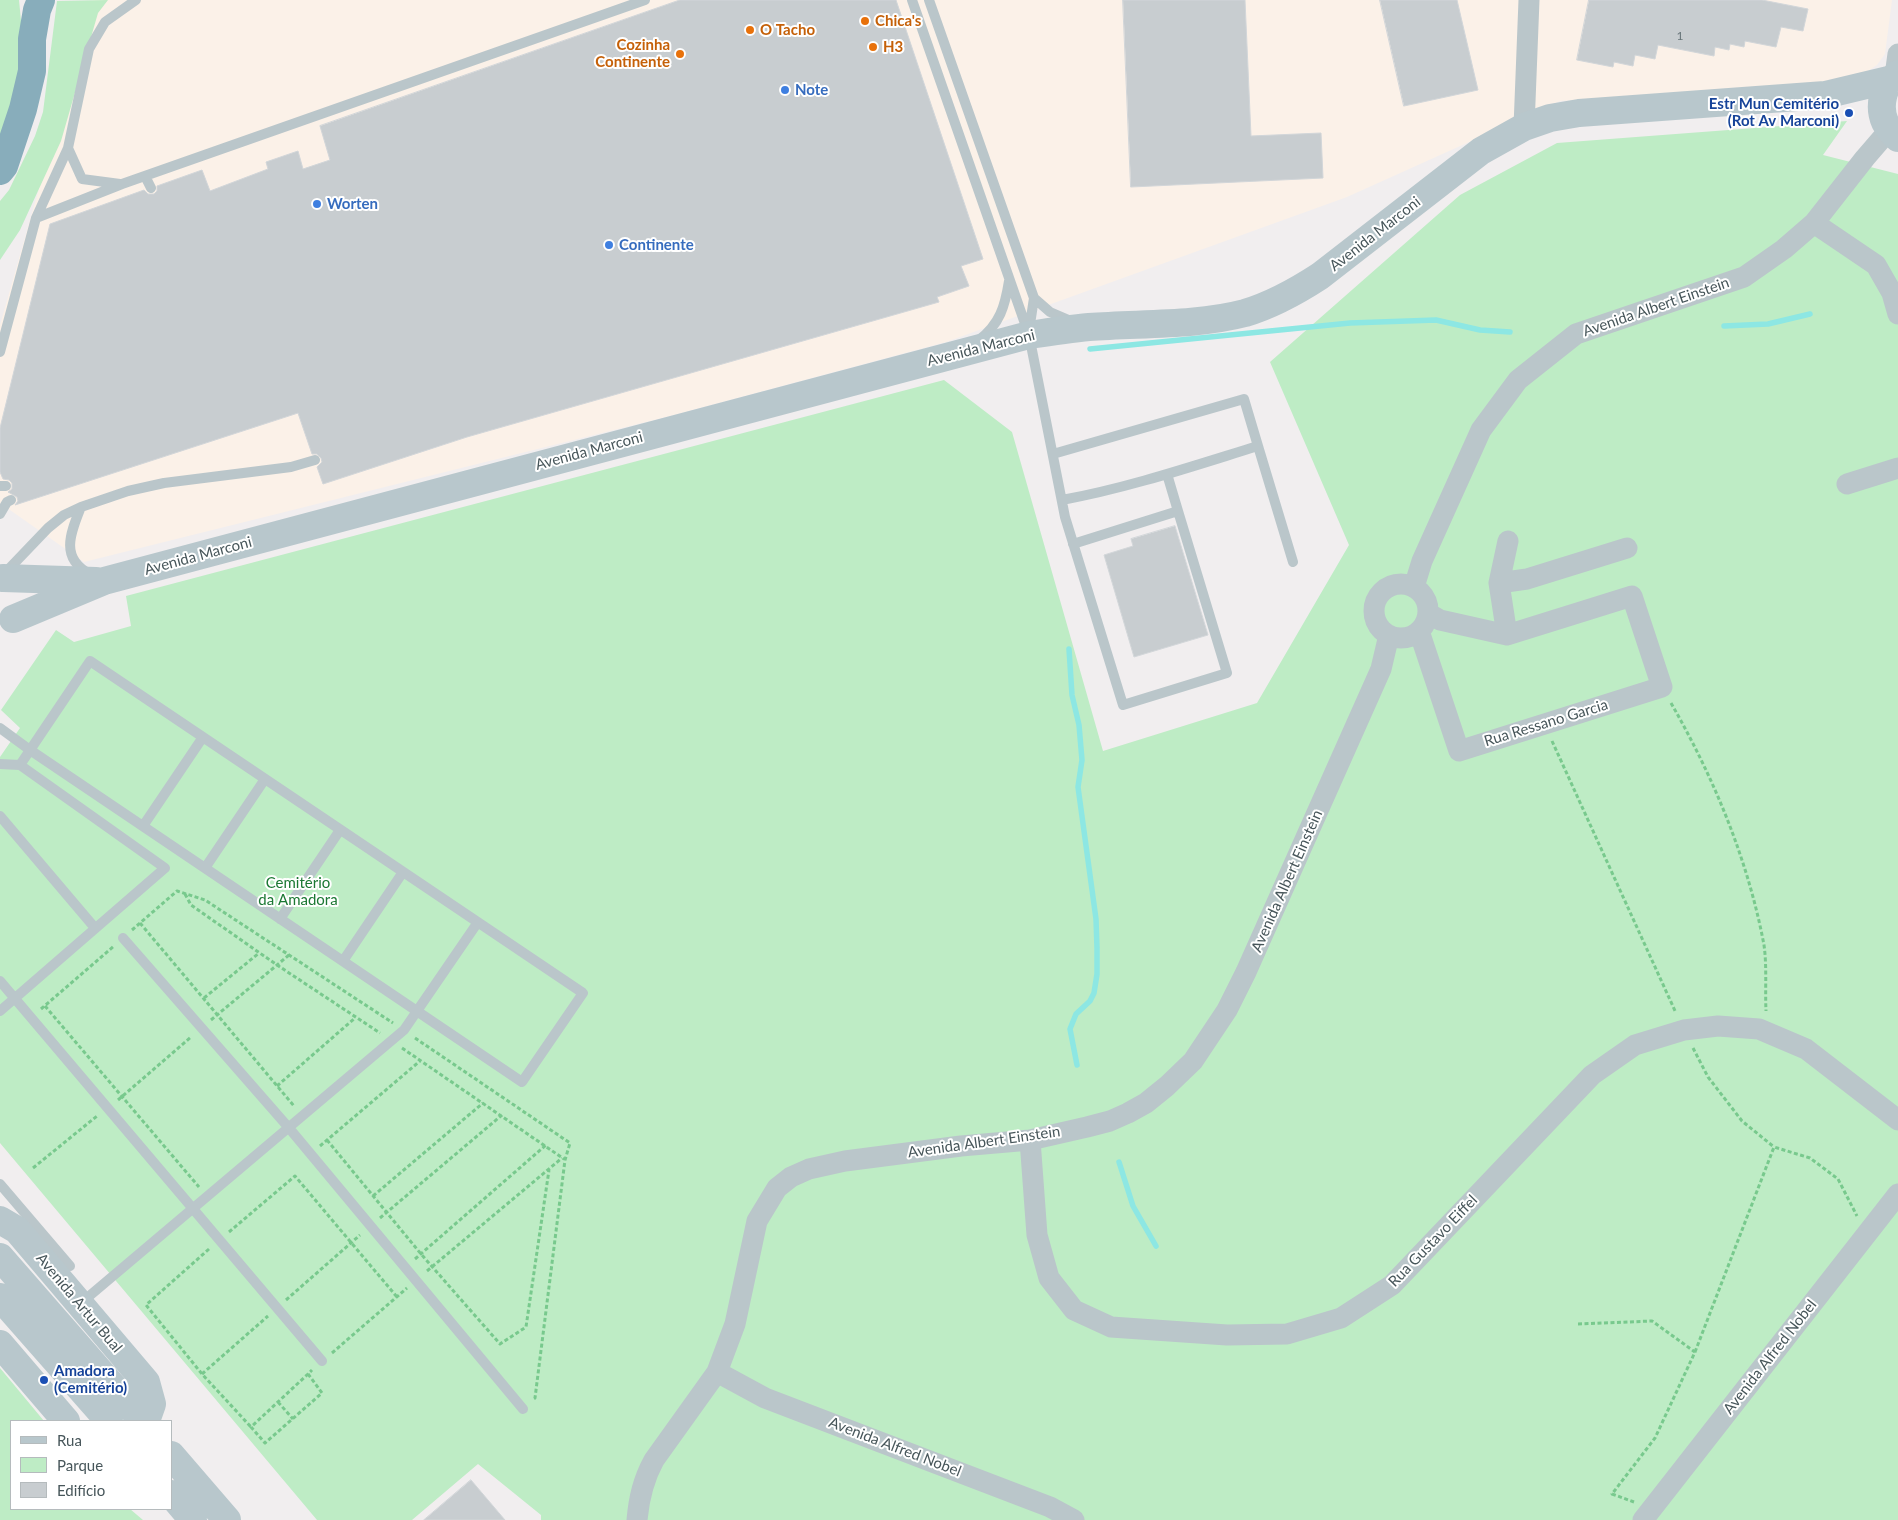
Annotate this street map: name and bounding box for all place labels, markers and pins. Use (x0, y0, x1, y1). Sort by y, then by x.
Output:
place label: Chica's (875, 12, 921, 30)
marker: Chica's (859, 15, 871, 27)
place label: O Tacho (760, 21, 815, 39)
marker: O Tacho (744, 24, 756, 36)
place label: Cozinha Continente (595, 36, 670, 71)
place label: H3 (883, 38, 903, 56)
marker: H3 (867, 41, 879, 53)
marker: Cozinha Continente (674, 48, 686, 60)
place label: Note (795, 81, 828, 99)
marker: Note (779, 84, 791, 96)
place label: Estr Mun Cemitério (Rot Av Marconi) (1709, 95, 1839, 130)
marker: Estr Mun Cemitério (Rot Av Marconi) (1843, 107, 1855, 119)
place label: Worten (327, 195, 378, 213)
marker: Worten (311, 198, 323, 210)
place label: Continente (619, 236, 694, 254)
marker: Continente (603, 239, 615, 251)
place label: Amadora (Cemitério) (54, 1362, 127, 1397)
marker: Amadora (Cemitério) (38, 1374, 50, 1386)

